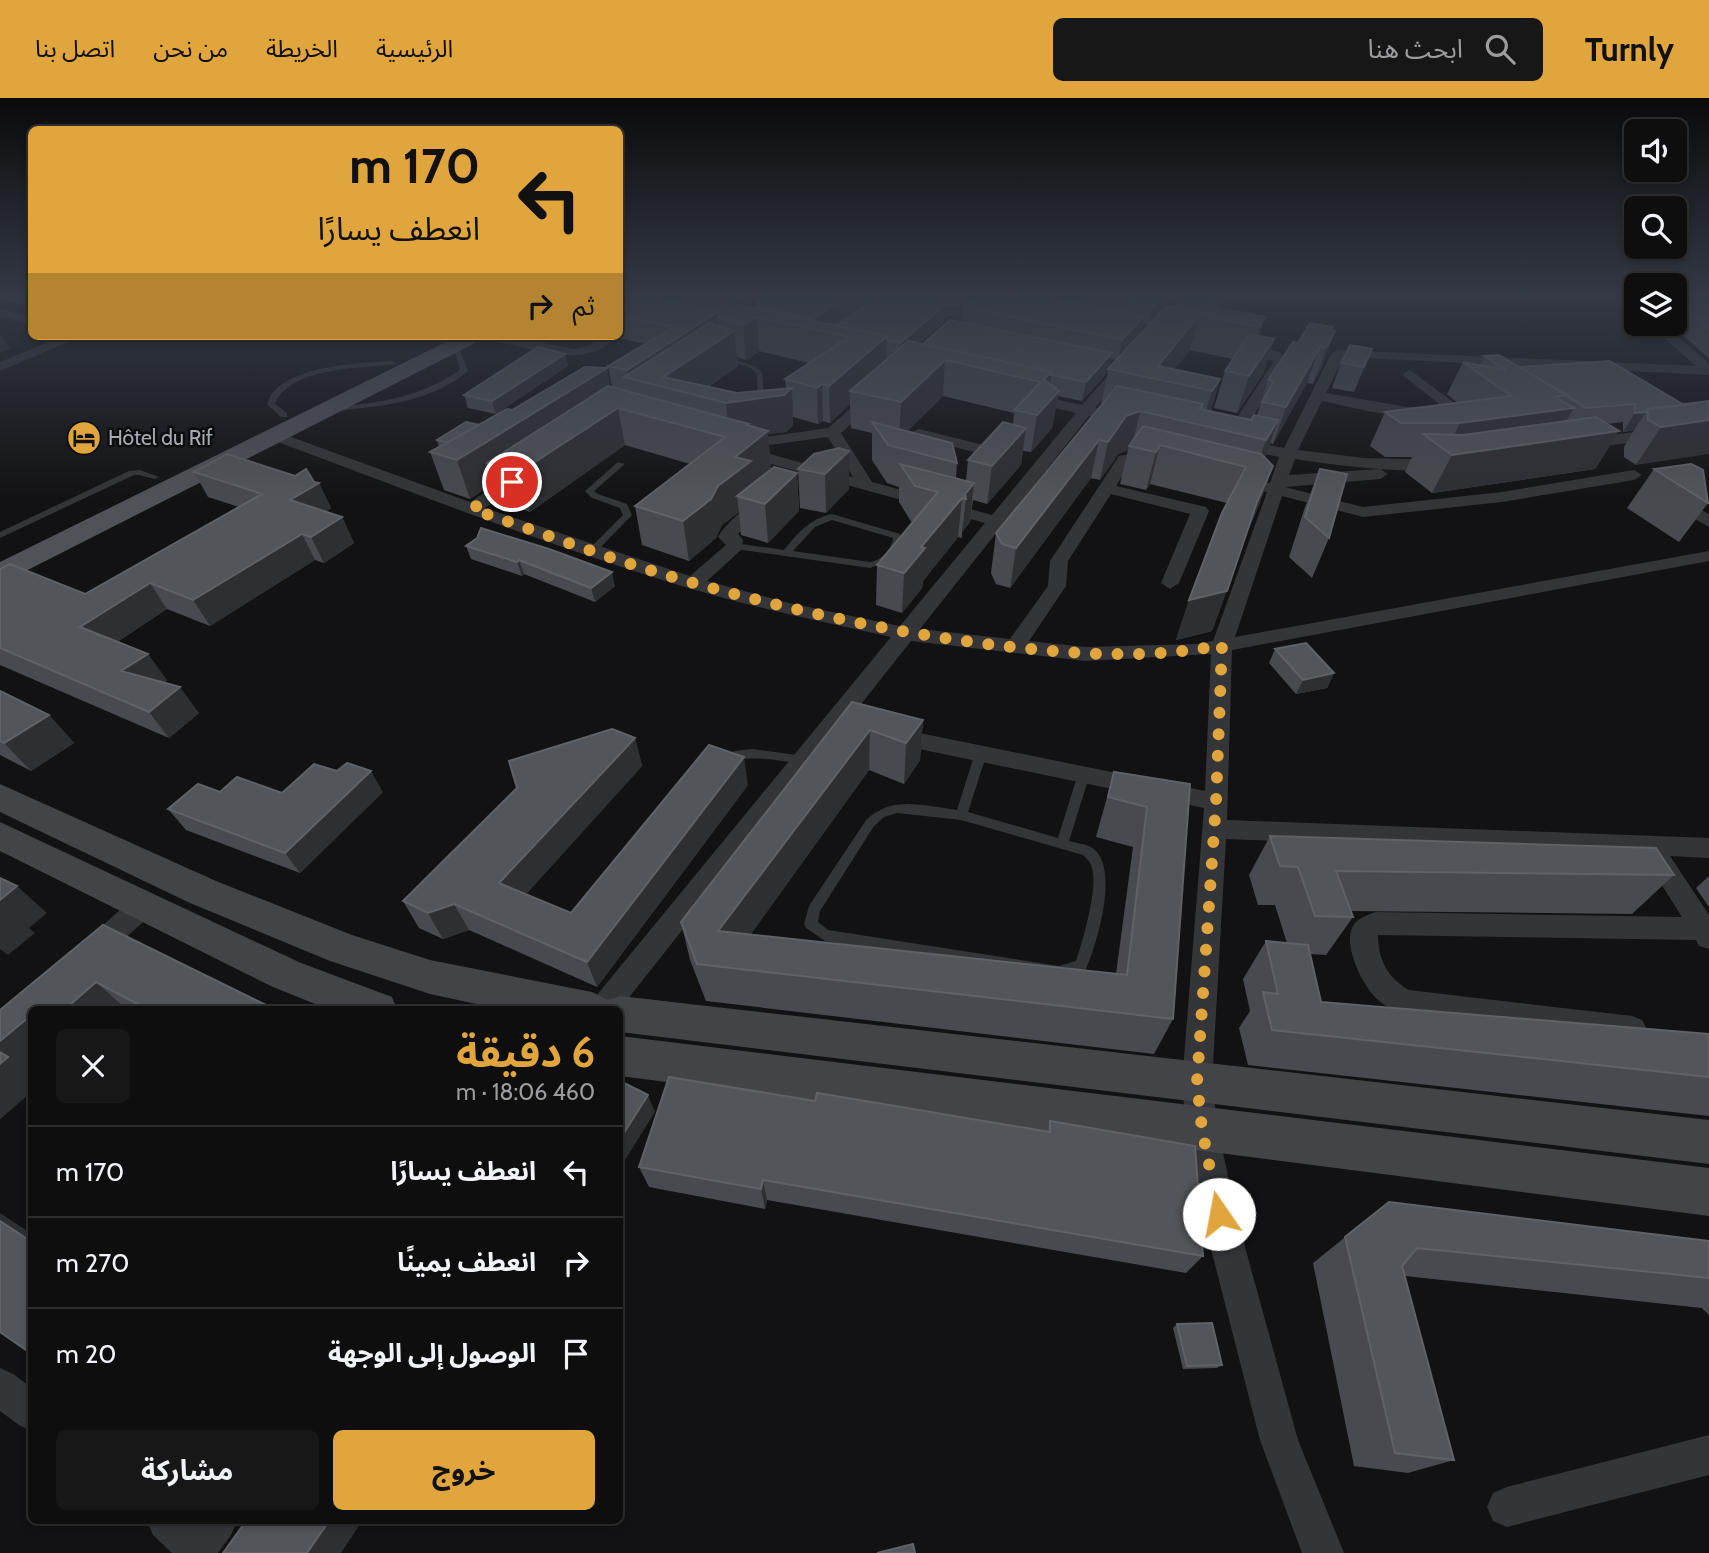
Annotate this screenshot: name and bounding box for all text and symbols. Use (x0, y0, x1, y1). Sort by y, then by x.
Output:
search box (1053, 18, 1543, 81)
text: Turnly (1585, 29, 1674, 69)
icon: search (1481, 30, 1519, 68)
text: ابحث هنا (1367, 33, 1463, 65)
text: اتصل بنا (35, 34, 115, 63)
text: من نحن (153, 34, 228, 63)
text: الخريطة (266, 34, 338, 63)
text: الرئيسية (376, 34, 453, 63)
map controls (1624, 119, 1687, 336)
button: sound (1624, 119, 1687, 182)
text: 170 m (349, 136, 480, 195)
icon: left (504, 154, 595, 245)
button: search (1624, 196, 1687, 259)
text: انعطف يسارًا (317, 209, 480, 248)
button: layers (1624, 273, 1687, 336)
icon: right (521, 287, 559, 325)
text: ثم (573, 290, 595, 322)
hotel icon: Hôtel du Rif (65, 419, 103, 457)
place label: Hôtel du Rif (108, 425, 213, 450)
pin (482, 452, 542, 512)
icon: arrive (493, 463, 531, 501)
text: 6 دقيقة (456, 1026, 595, 1078)
button: close (56, 1029, 130, 1103)
text: 460 m · 18:06 (456, 1078, 595, 1106)
icon: left (557, 1153, 595, 1191)
text: انعطف يسارًا (390, 1155, 536, 1187)
text: 170 m (56, 1156, 124, 1188)
position arrow (1182, 1177, 1256, 1251)
icon: right (557, 1244, 595, 1282)
text: انعطف يمينًا (397, 1246, 536, 1278)
text: 270 m (56, 1247, 129, 1279)
icon: arrive (557, 1335, 595, 1373)
text: الوصول إلى الوجهة (328, 1337, 536, 1369)
text: 20 m (56, 1338, 116, 1370)
button: مشاركة (56, 1430, 319, 1510)
button: خروج (333, 1430, 595, 1510)

